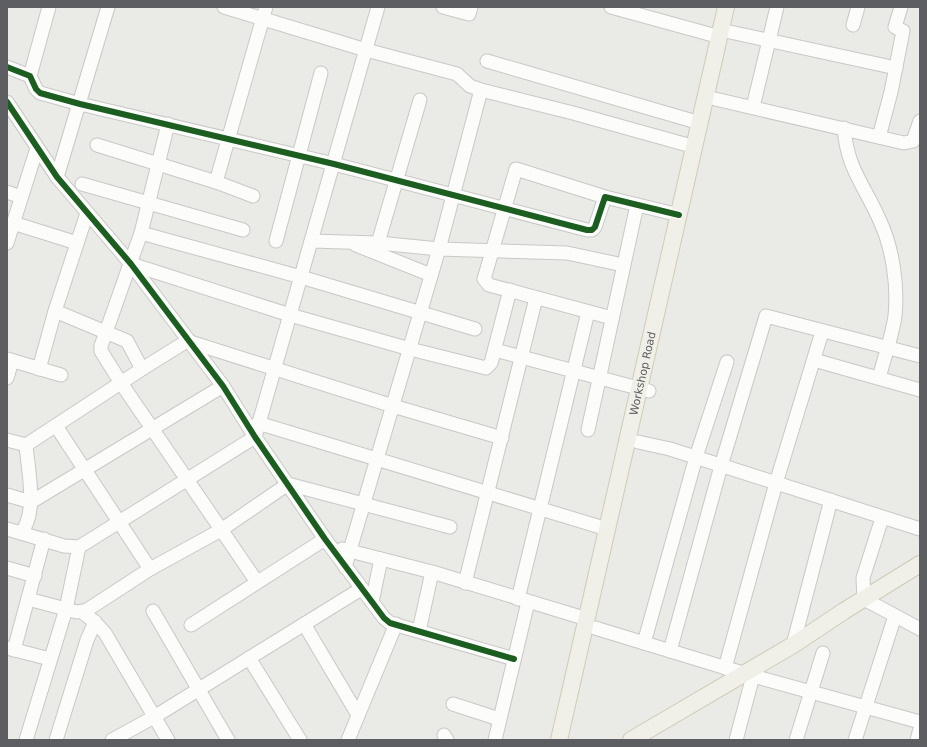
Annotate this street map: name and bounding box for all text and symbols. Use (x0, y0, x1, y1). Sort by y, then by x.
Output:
street label: Workshop Road (627, 330, 658, 416)

